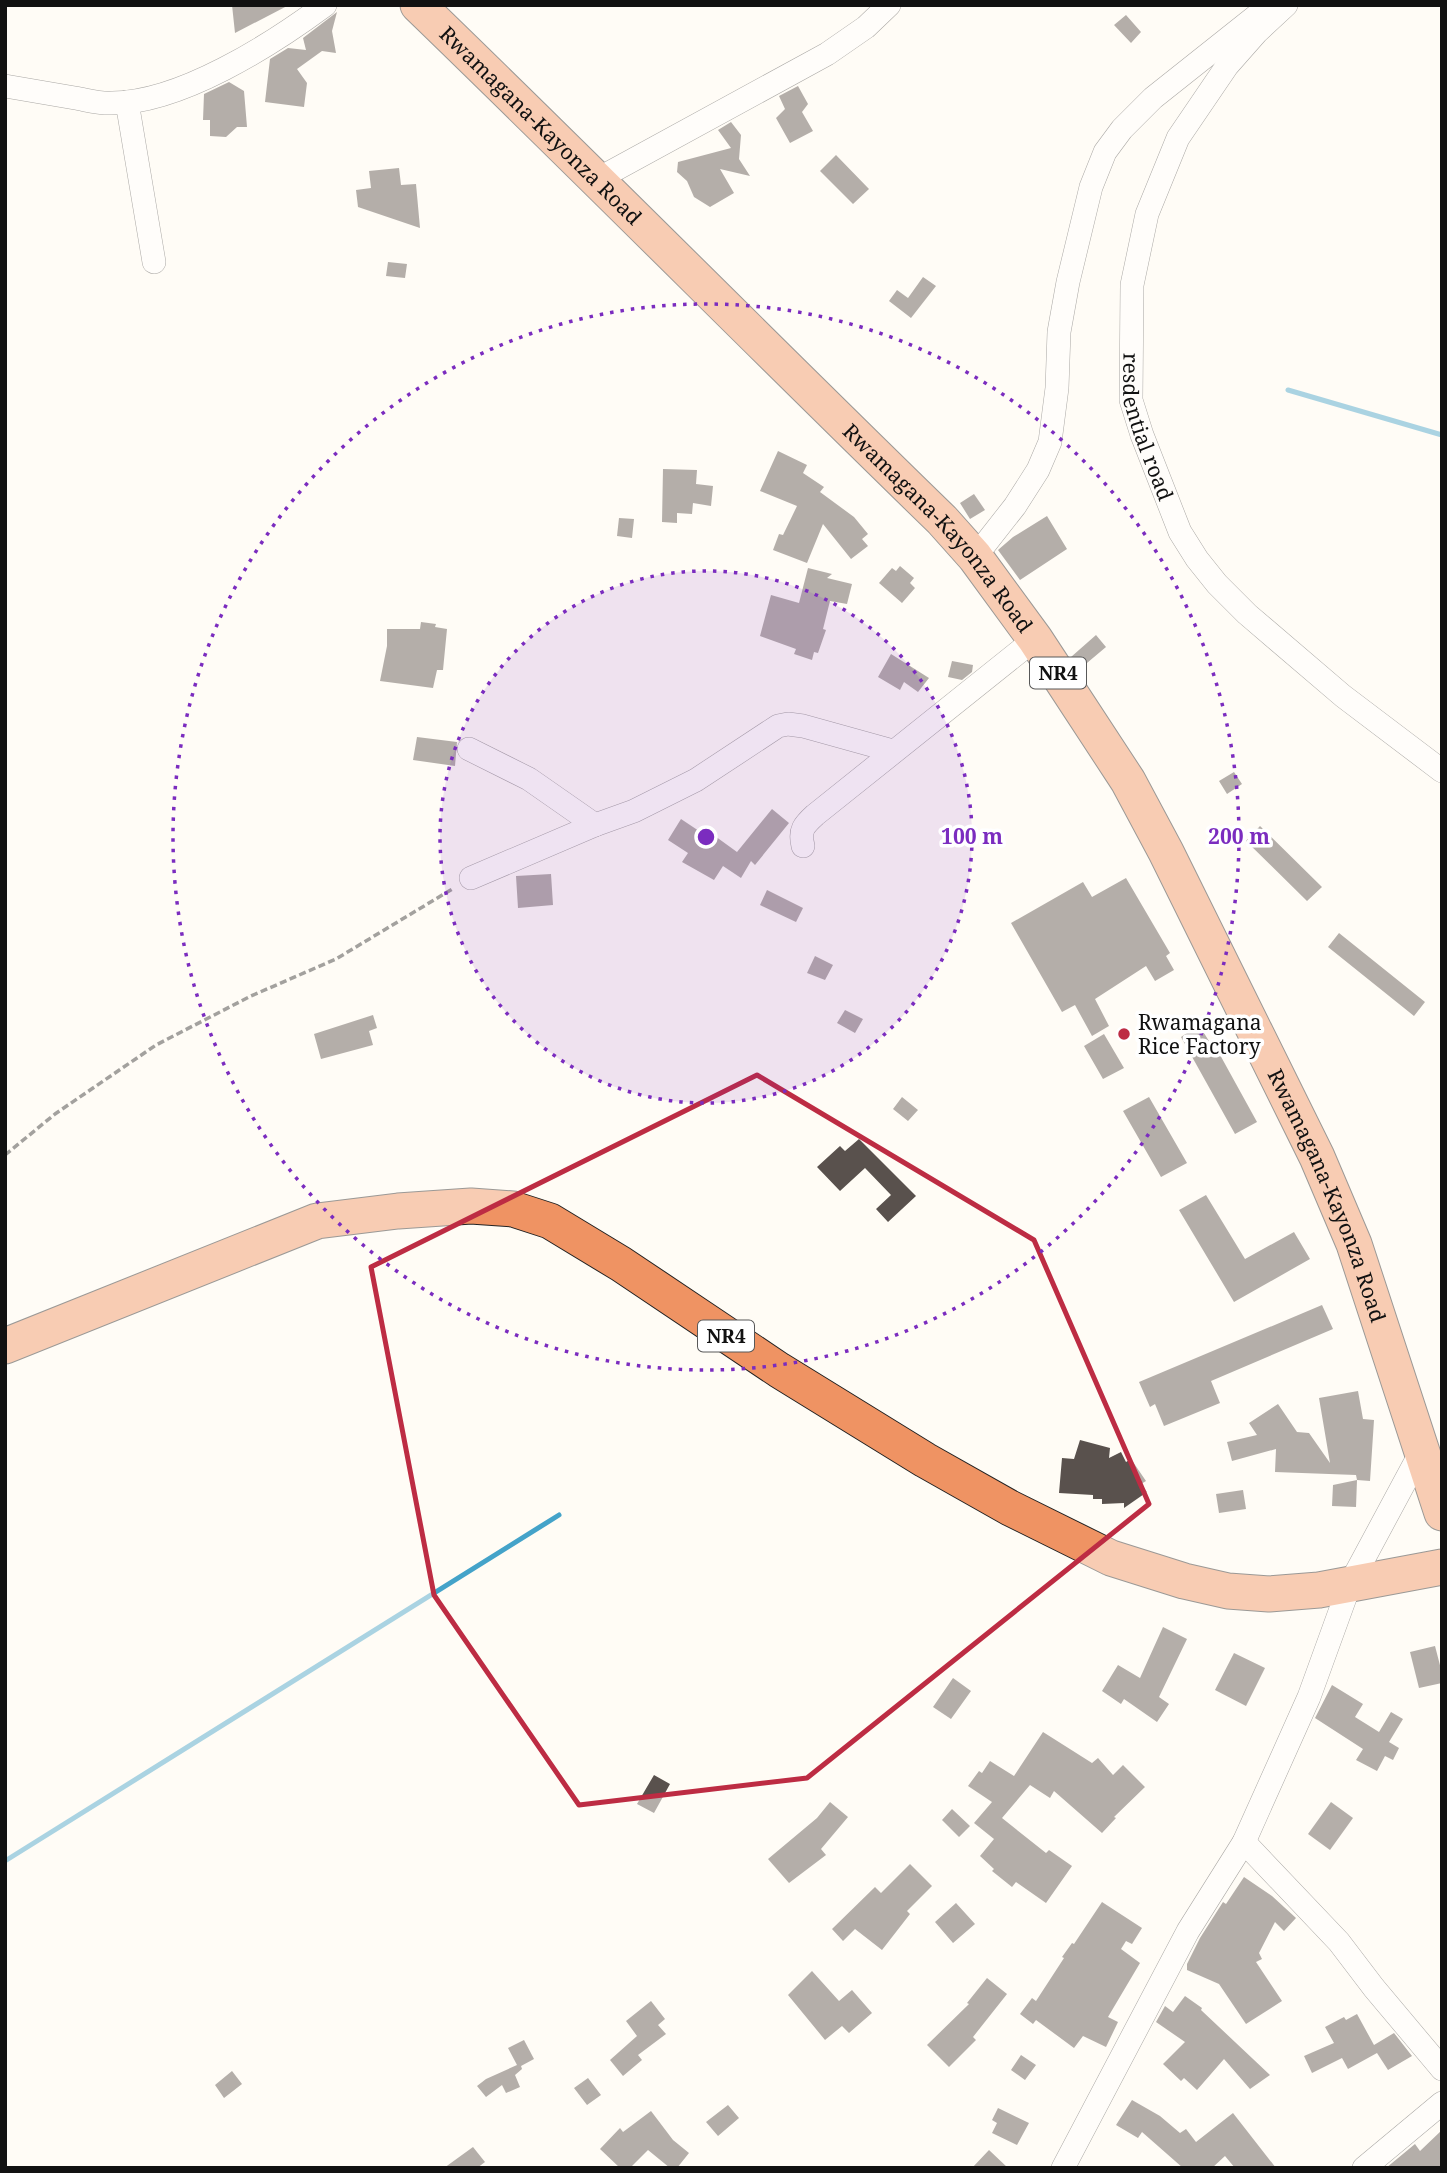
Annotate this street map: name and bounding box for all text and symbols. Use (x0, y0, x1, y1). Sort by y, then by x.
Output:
street label: Rwamagana-Kayonza Road (434, 20, 648, 231)
street label: resdential road (1117, 353, 1180, 505)
street label: Rwamagana-Kayonza Road (837, 417, 1039, 638)
road number: NR4 (1030, 658, 1086, 688)
text: 100 m (941, 822, 1003, 850)
text: 200 m (1208, 822, 1270, 850)
centre of rings (694, 825, 718, 849)
place label: Rwamagana Rice Factory (1138, 1008, 1262, 1060)
marker: Rwamagana Rice Factory (1116, 1026, 1132, 1042)
street label: Rwamagana-Kayonza Road (1262, 1064, 1393, 1326)
road number: NR4 (698, 1320, 754, 1352)

